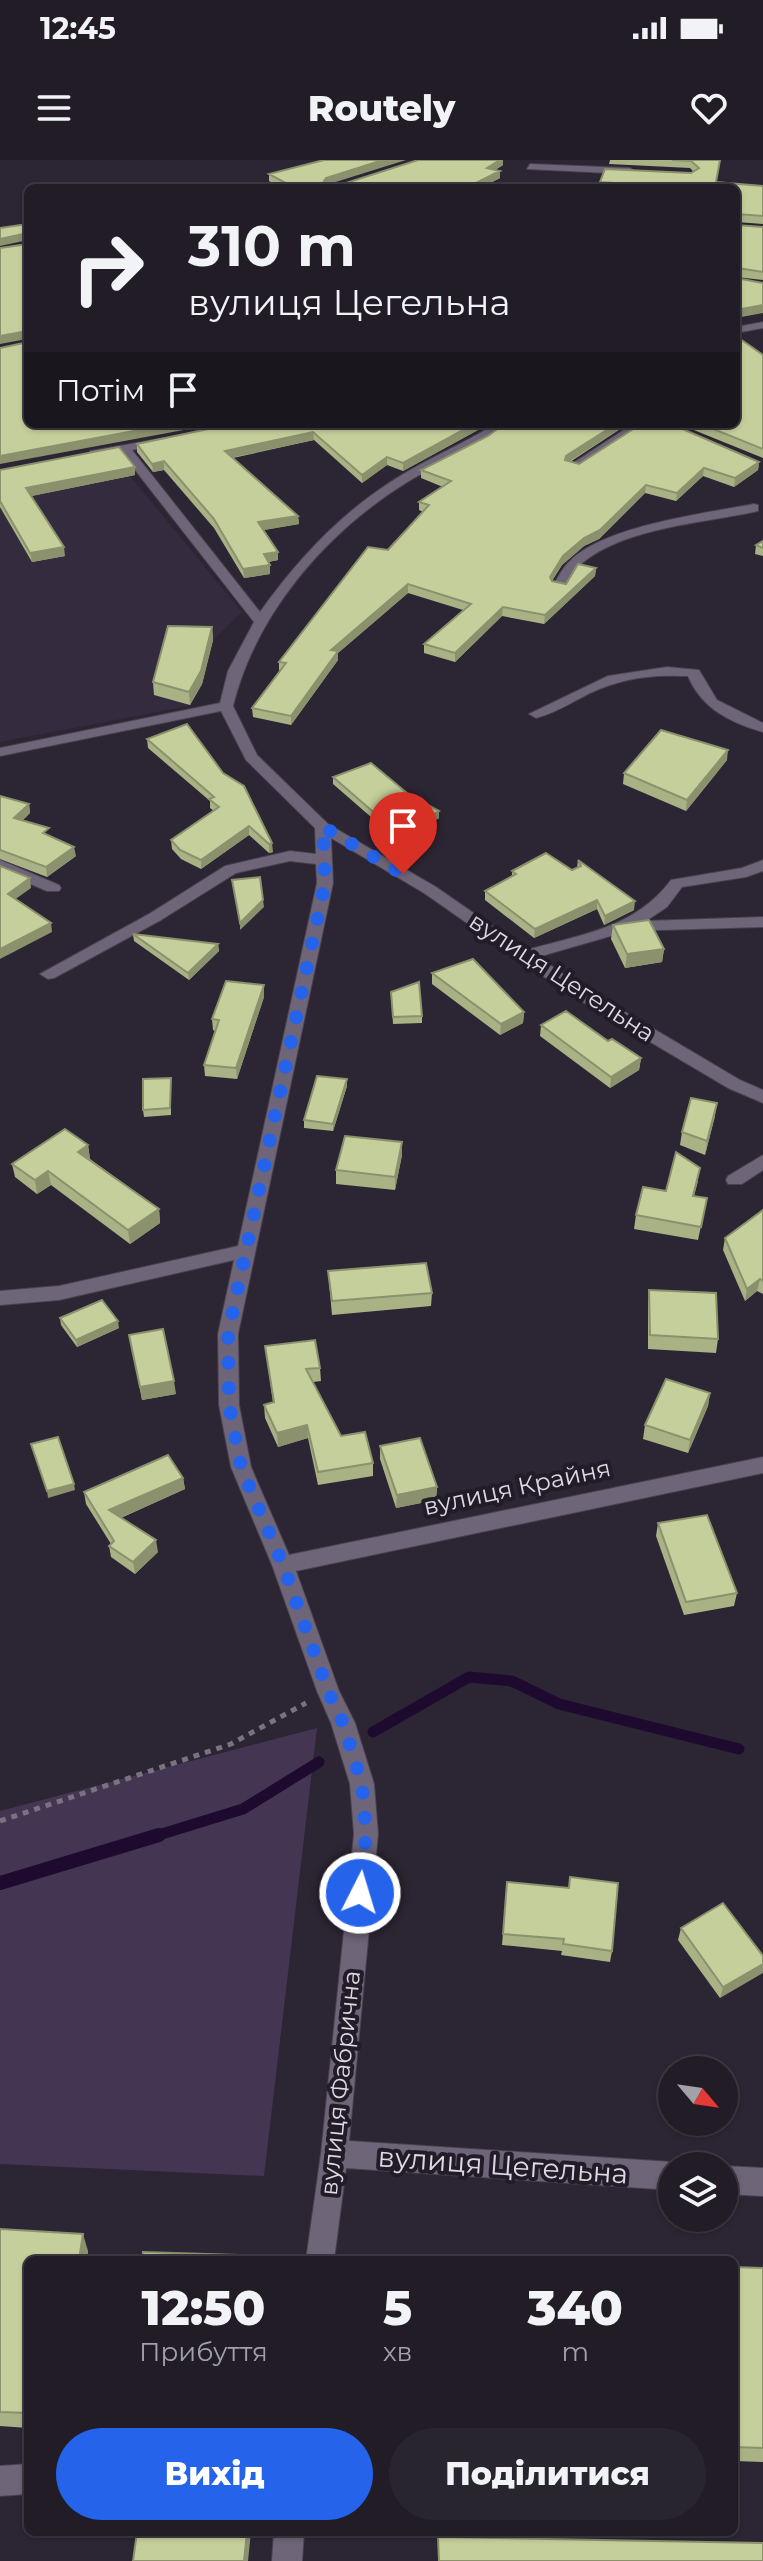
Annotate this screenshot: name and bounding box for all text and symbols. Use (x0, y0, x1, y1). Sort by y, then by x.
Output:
text: 12:45 (40, 10, 116, 47)
icon: menu (32, 86, 76, 130)
text: Routely (308, 86, 455, 130)
icon: heart (687, 86, 731, 130)
text: 310 m (188, 212, 356, 280)
icon: right (56, 216, 160, 320)
text: вулиця Цегельна (188, 280, 510, 324)
icon: arrive (161, 368, 205, 412)
text: Потім (56, 372, 145, 409)
pin (369, 792, 437, 874)
icon: arrive (381, 804, 425, 848)
street label: вулиця Цегельна (464, 906, 660, 1048)
street label: вулиця Крайня (421, 1453, 613, 1521)
position arrow (318, 1851, 402, 1935)
street label: вулиця Фабрична (314, 1969, 366, 2197)
north arrow (658, 2056, 738, 2136)
map controls (658, 2056, 738, 2232)
street label: вулиця Цегельна (377, 2139, 629, 2191)
button: layers (658, 2152, 738, 2232)
text: 12:50 (142, 2279, 265, 2337)
text: 5 (383, 2279, 412, 2337)
text: 340 (527, 2279, 623, 2337)
text: Прибуття (139, 2336, 268, 2368)
text: хв (383, 2336, 412, 2368)
text: m (561, 2336, 589, 2368)
button: Вихід (56, 2428, 373, 2520)
button: Поділитися (389, 2428, 706, 2520)

